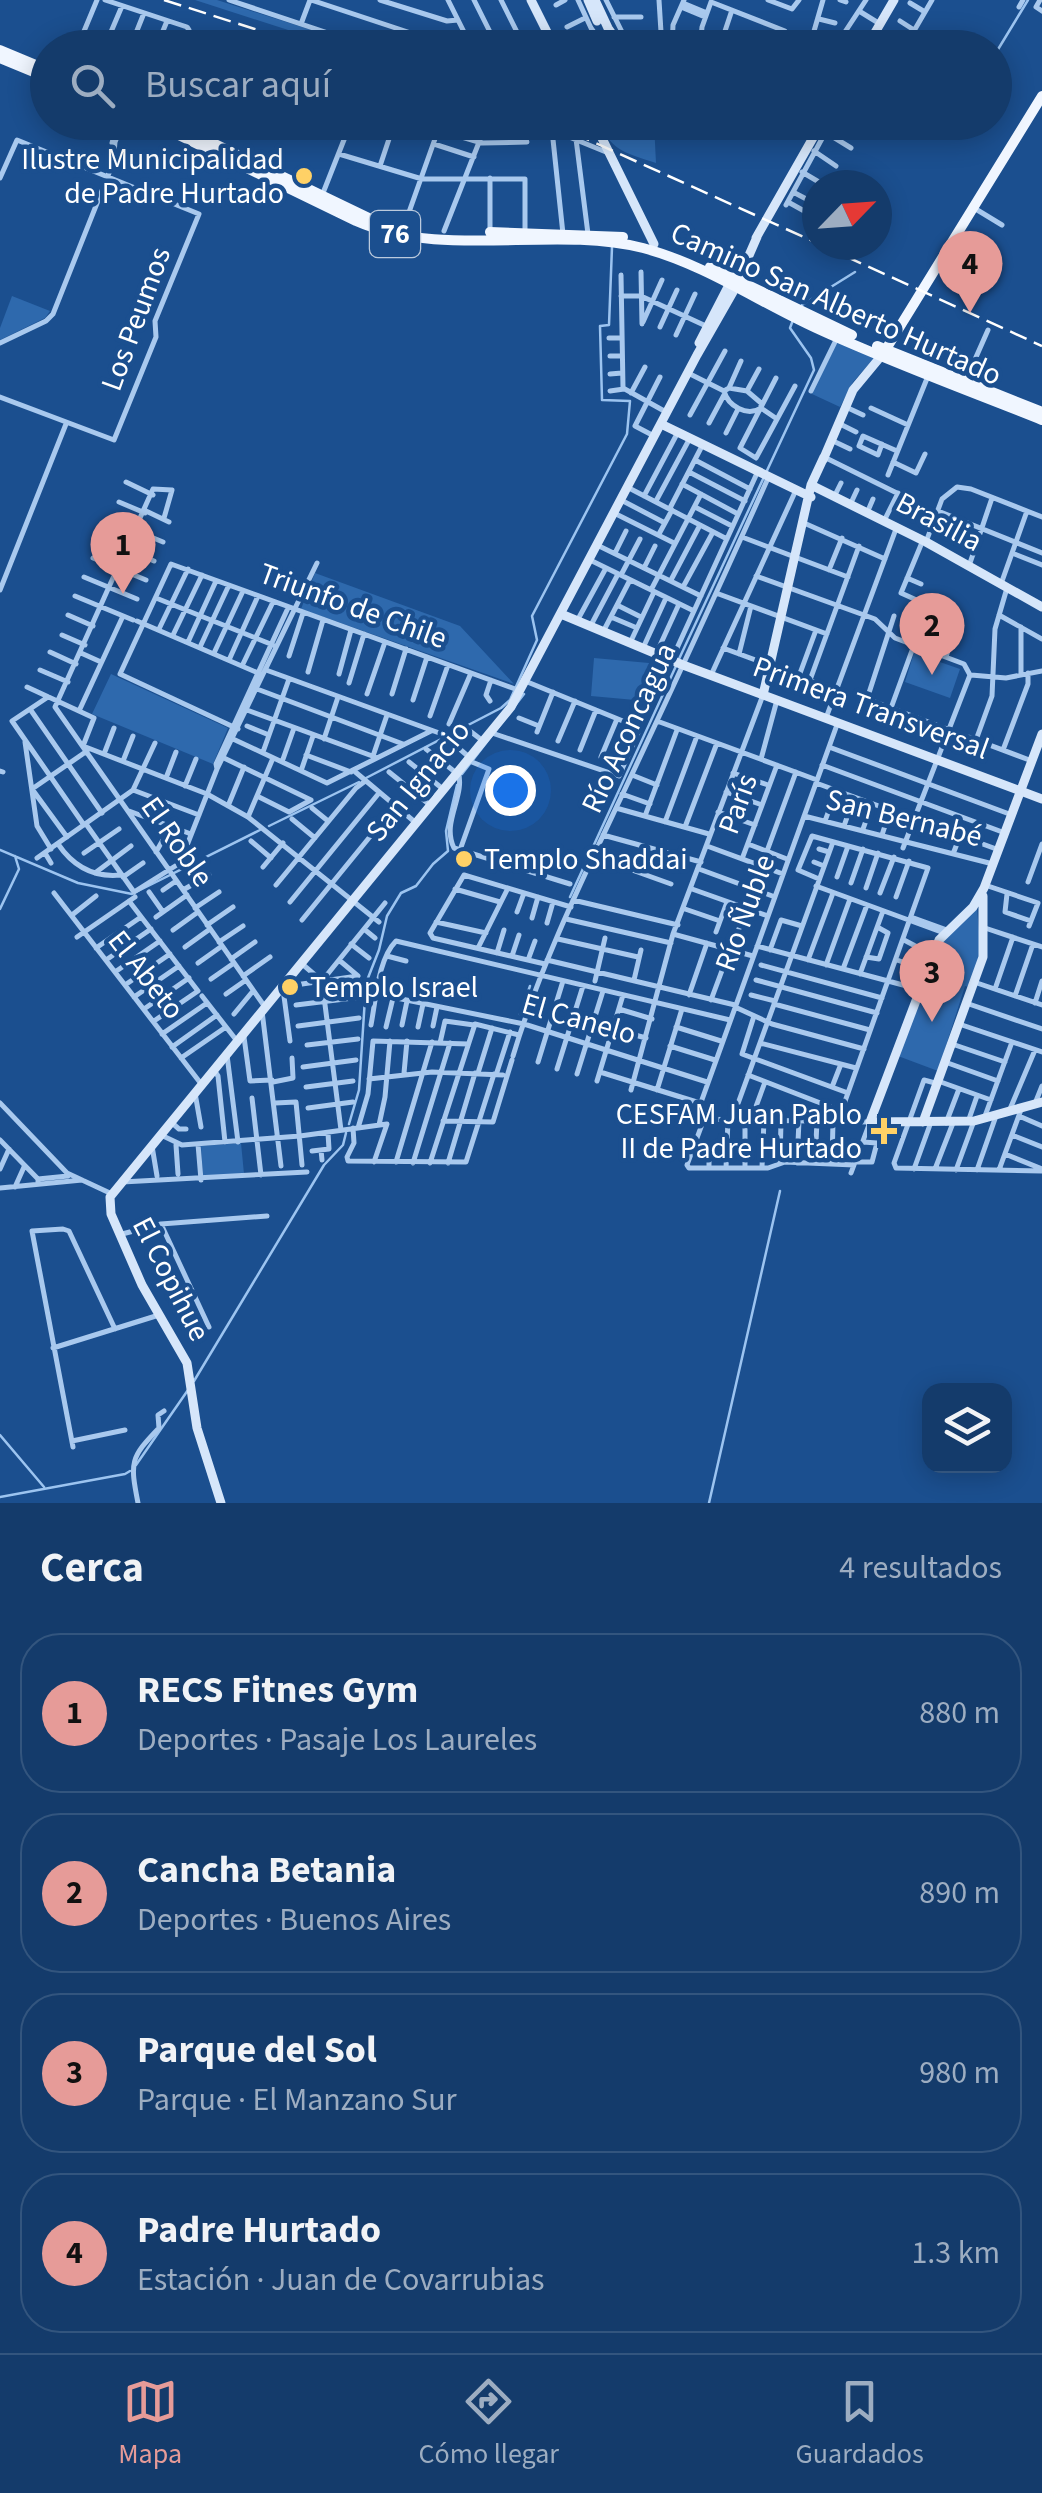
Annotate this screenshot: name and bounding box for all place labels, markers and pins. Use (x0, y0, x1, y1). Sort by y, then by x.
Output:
place label: Ilustre Municipalidad de Padre Hurtado (21, 138, 284, 215)
marker: Ilustre Municipalidad de Padre Hurtado (293, 165, 315, 187)
pin: 4 (938, 230, 1002, 313)
pin: 1 (90, 512, 156, 594)
pin: 2 (900, 592, 964, 675)
place label: Templo Shaddai (484, 838, 688, 881)
marker: Templo Shaddai (453, 848, 475, 870)
pin: 3 (900, 940, 964, 1022)
place label: Templo Israel (310, 966, 478, 1009)
marker: Templo Israel (279, 976, 301, 998)
place label: CESFAM Juan Pablo II de Padre Hurtado (616, 1093, 862, 1170)
marker: CESFAM Juan Pablo II de Padre Hurtado (871, 1118, 897, 1144)

